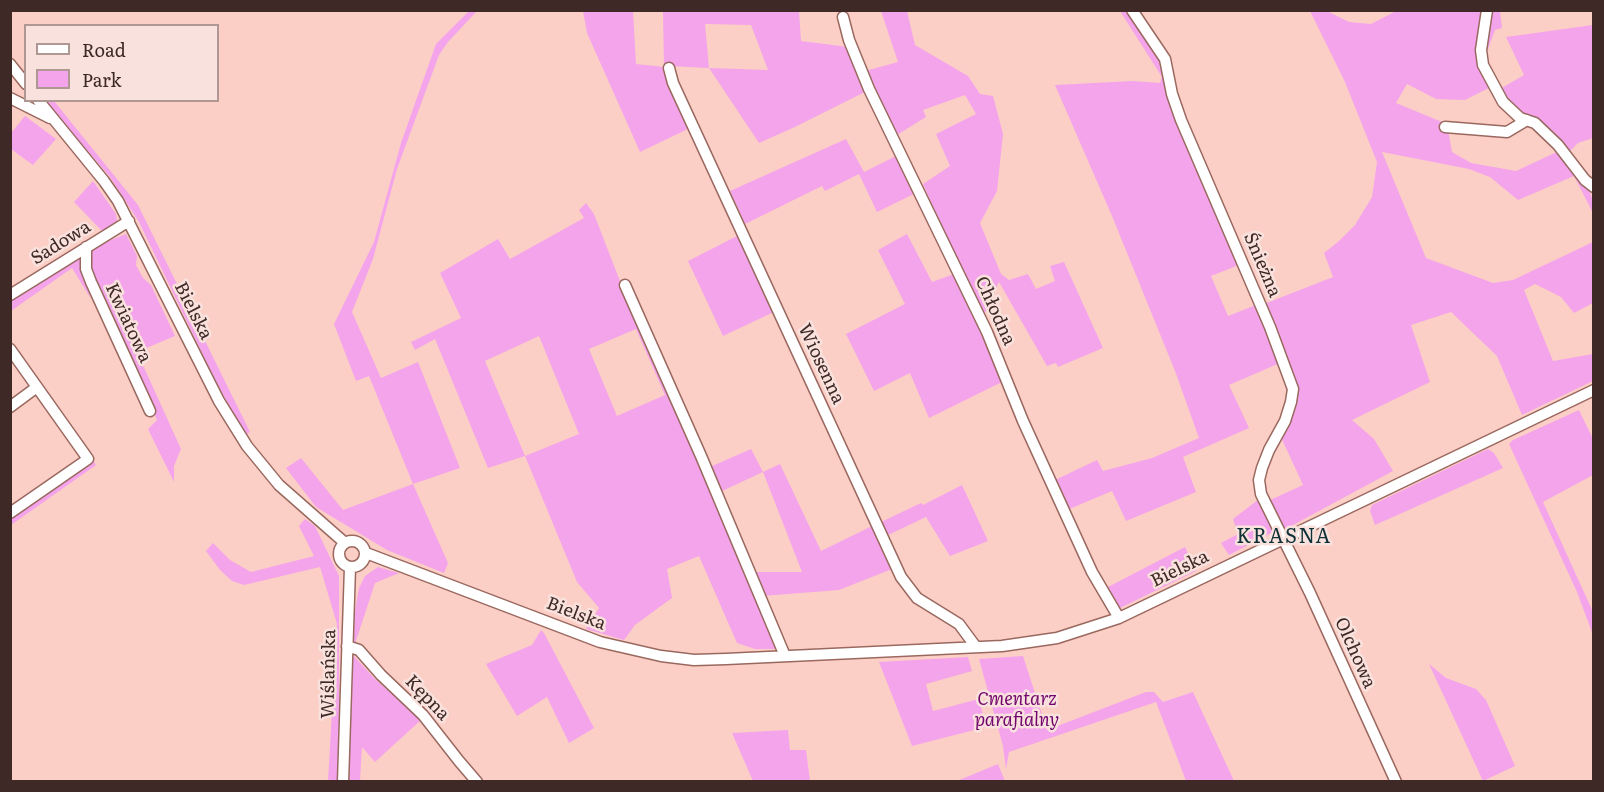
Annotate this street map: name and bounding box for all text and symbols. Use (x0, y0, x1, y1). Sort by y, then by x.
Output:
legend (24, 24, 219, 102)
text: Road (82, 36, 126, 63)
text: Park (82, 66, 121, 93)
street label: Sadowa (27, 216, 95, 270)
street label: Śnieżna (1239, 229, 1285, 301)
street label: Chłodna (970, 273, 1020, 349)
street label: Bielska (169, 279, 217, 343)
street label: Kwiatowa (100, 280, 156, 366)
street label: Wiosenna (793, 320, 849, 408)
district label: KRASNA (1236, 525, 1332, 549)
street label: Bielska (1148, 546, 1212, 592)
street label: Bielska (543, 593, 609, 635)
street label: Olchowa (1330, 614, 1380, 692)
street label: Wiślańska (317, 629, 341, 719)
street label: Kępna (400, 671, 454, 725)
park label: Cmentarz parafialny (975, 689, 1059, 732)

